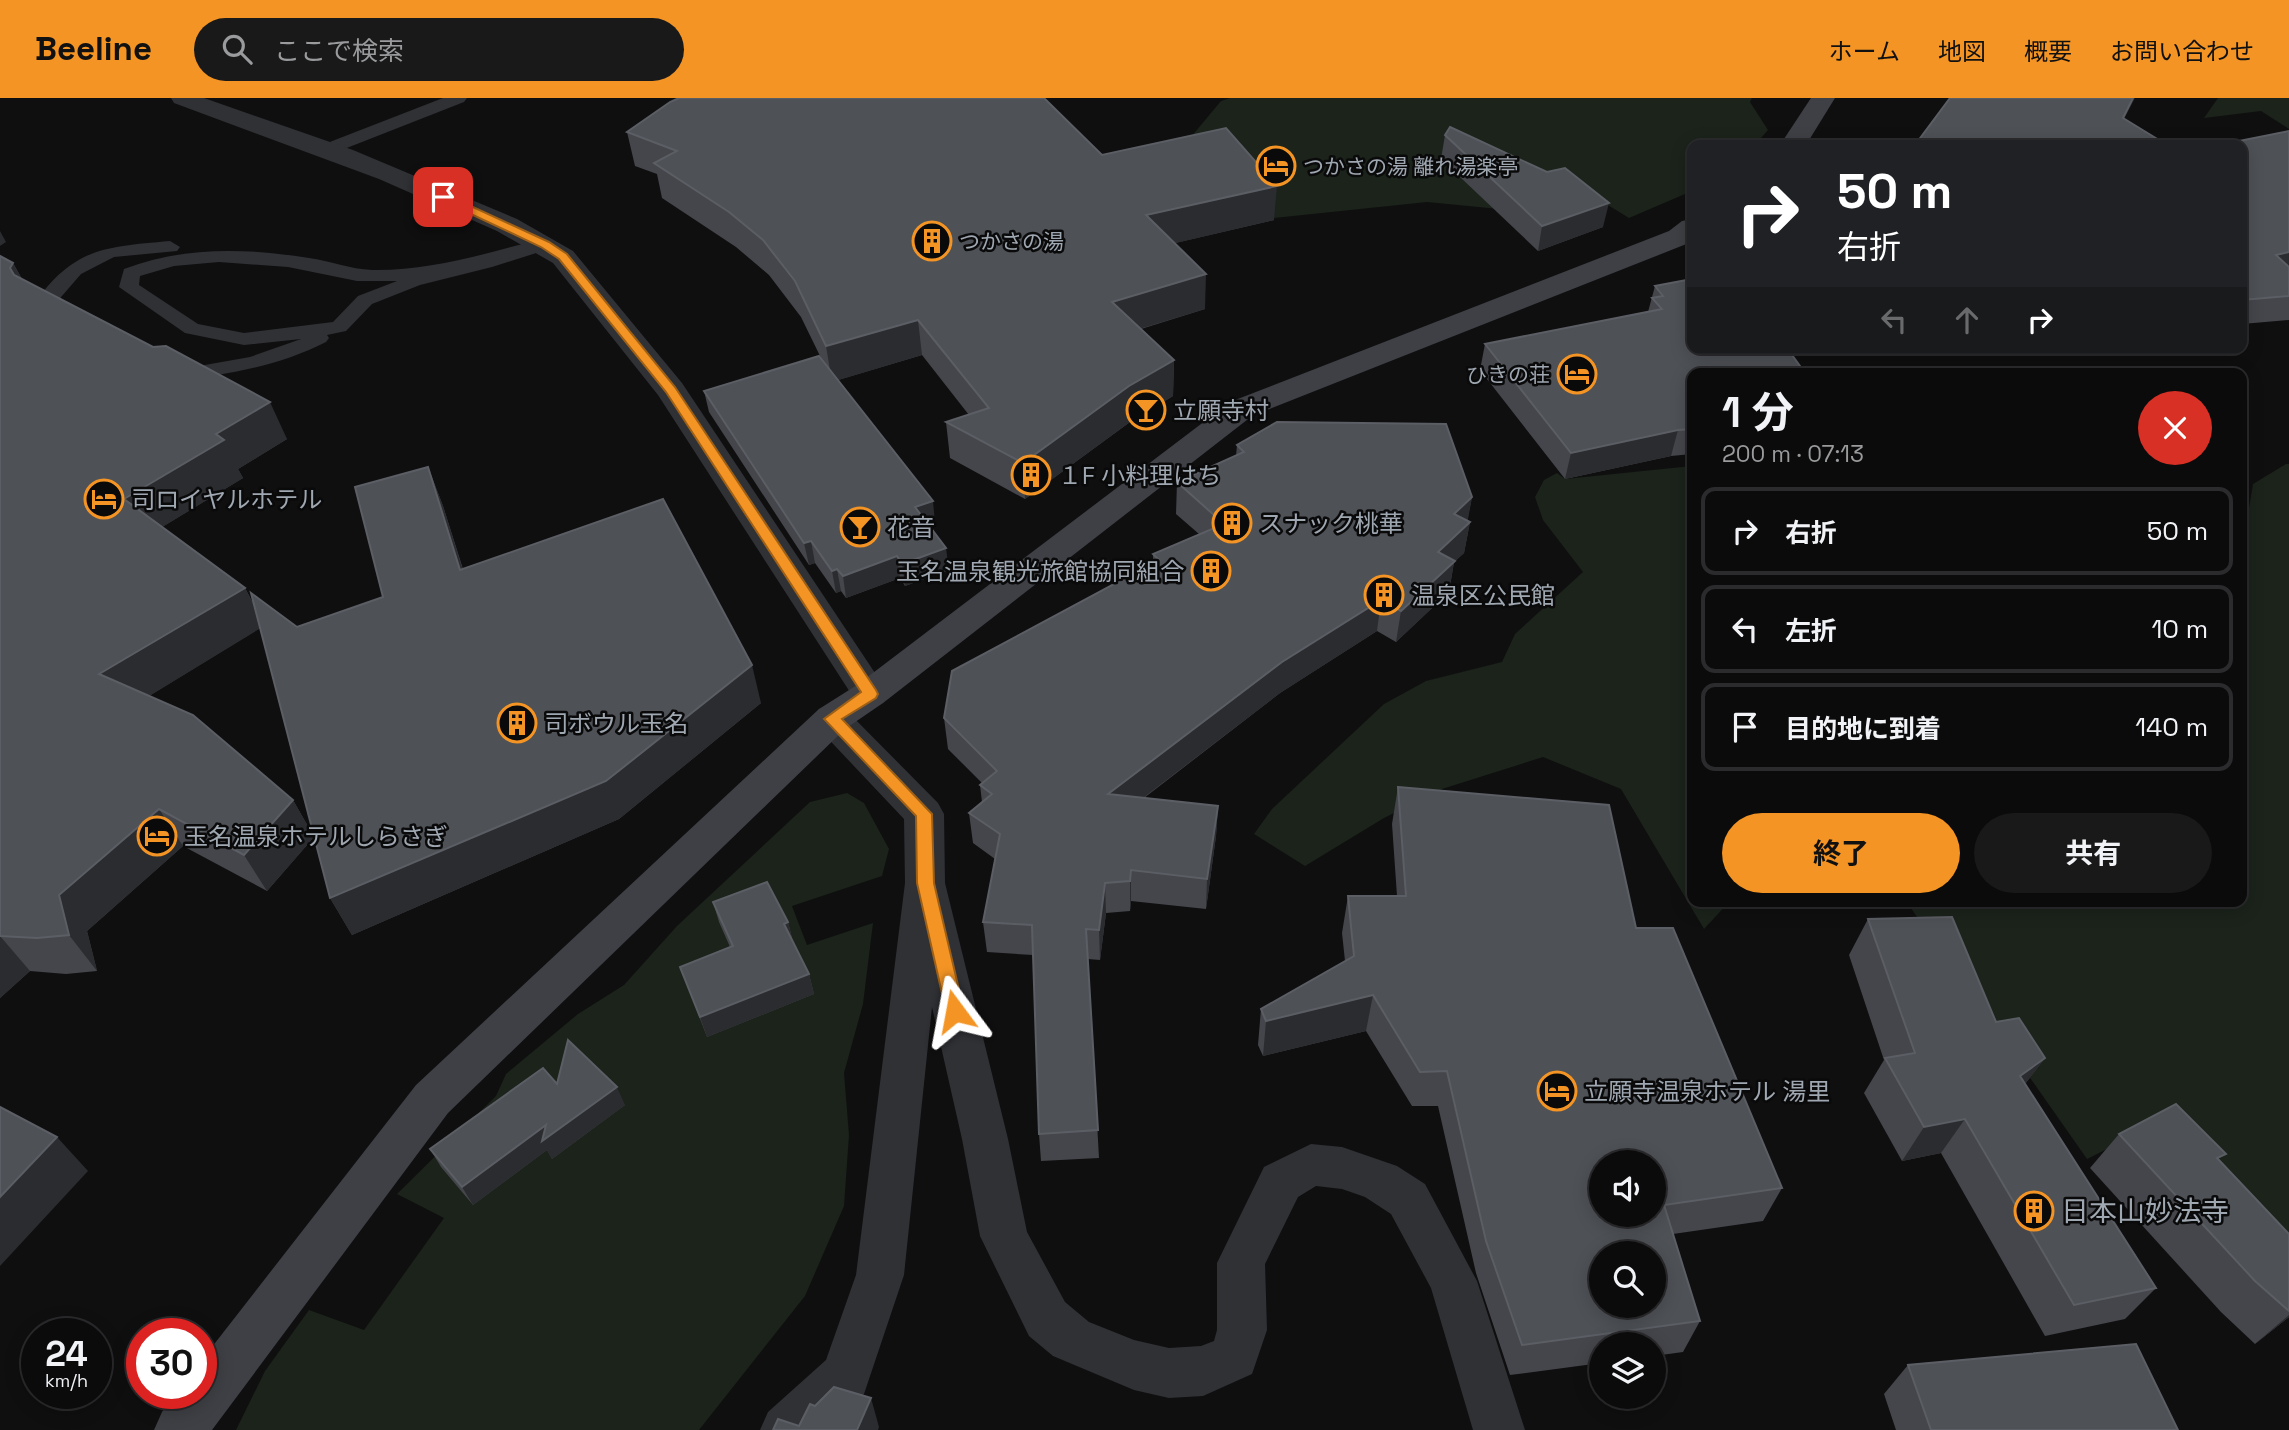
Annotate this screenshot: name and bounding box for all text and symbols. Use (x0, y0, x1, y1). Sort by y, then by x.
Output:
search box (194, 18, 684, 81)
text: Beeline (35, 28, 152, 70)
icon: search (218, 30, 256, 68)
text: ここで検索 (274, 34, 404, 68)
text: ホーム (1829, 36, 1900, 67)
text: 地図 (1938, 36, 1986, 67)
text: 概要 (2024, 36, 2072, 67)
text: お問い合わせ (2110, 36, 2254, 67)
hotel icon: つかさの湯 離れ湯楽亭 (1255, 145, 1297, 187)
place label: つかさの湯 離れ湯楽亭 (1303, 153, 1518, 180)
text: 50 m (1837, 160, 1952, 222)
pin (413, 167, 473, 227)
icon: right (1722, 168, 1813, 259)
icon: arrive (424, 178, 462, 216)
building icon: つかさの湯 (911, 220, 953, 262)
text: 右折 (1837, 227, 1901, 267)
place label: つかさの湯 (959, 228, 1064, 255)
icon: left (1875, 301, 1913, 339)
icon: ahead (1948, 301, 1986, 339)
icon: right (2021, 301, 2059, 339)
hotel icon: ひきの荘 (1556, 353, 1598, 395)
place label: ひきの荘 (1466, 361, 1550, 388)
text: 1 分 (1722, 386, 1794, 439)
bar icon: 立願寺村 (1125, 389, 1167, 431)
button: close (2138, 391, 2212, 465)
place label: 立願寺村 (1173, 395, 1269, 426)
text: 200 m · 07:13 (1722, 439, 1864, 469)
building icon: １F 小料理はち (1010, 454, 1052, 496)
place label: １F 小料理はち (1058, 460, 1221, 491)
hotel icon: 司ロイヤルホテル (83, 478, 125, 520)
place label: 司ロイヤルホテル (131, 484, 322, 515)
building icon: スナック桃華 (1211, 502, 1253, 544)
bar icon: 花音 (839, 506, 881, 548)
place label: スナック桃華 (1259, 508, 1403, 539)
place label: 花音 (887, 512, 935, 543)
icon: right (1726, 512, 1764, 550)
text: 50 m (2147, 514, 2208, 548)
text: 右折 (1785, 516, 1837, 550)
building icon: 玉名温泉観光旅館協同組合 (1190, 550, 1232, 592)
place label: 玉名温泉観光旅館協同組合 (896, 556, 1184, 587)
building icon: 温泉区公民館 (1363, 574, 1405, 616)
place label: 温泉区公民館 (1411, 580, 1555, 611)
icon: left (1726, 610, 1764, 648)
text: 10 m (2151, 612, 2208, 646)
text: 左折 (1785, 614, 1837, 648)
building icon: 司ボウル玉名 (496, 702, 538, 744)
place label: 司ボウル玉名 (544, 708, 688, 739)
icon: arrive (1726, 708, 1764, 746)
text: 140 m (2135, 710, 2208, 744)
text: 目的地に到着 (1785, 712, 1941, 746)
button: 終了 (1722, 813, 1960, 893)
button: 共有 (1974, 813, 2212, 893)
hotel icon: 玉名温泉ホテルしらさぎ (136, 815, 178, 857)
place label: 玉名温泉ホテルしらさぎ (184, 821, 448, 852)
position arrow (918, 974, 992, 1048)
hotel icon: 立願寺温泉ホテル 湯里 (1536, 1070, 1578, 1112)
place label: 立願寺温泉ホテル 湯里 (1584, 1076, 1830, 1107)
map controls (1589, 1150, 1666, 1409)
button: sound (1589, 1150, 1666, 1227)
building icon: 日本山妙法寺 (2013, 1190, 2055, 1232)
place label: 日本山妙法寺 (2061, 1193, 2229, 1229)
button: search (1589, 1241, 1666, 1318)
speed limit sign: 30 (126, 1318, 217, 1409)
text: 24 (45, 1332, 88, 1376)
button: layers (1589, 1332, 1666, 1409)
text: km/h (45, 1369, 88, 1392)

